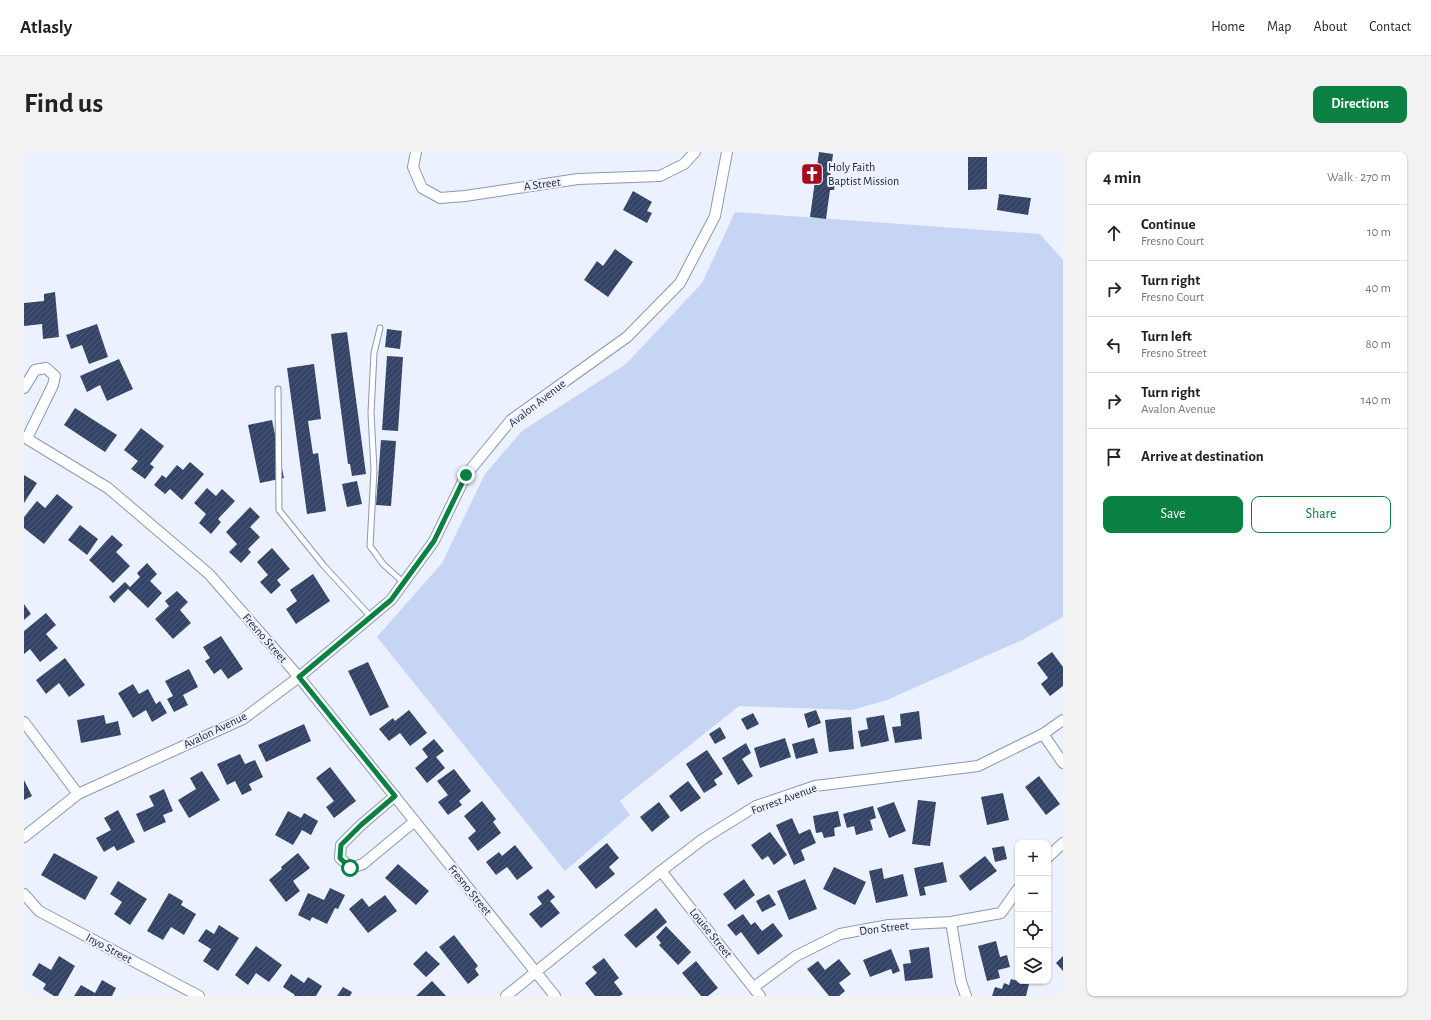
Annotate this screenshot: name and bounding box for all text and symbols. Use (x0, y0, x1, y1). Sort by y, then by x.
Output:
text: Atlasly (20, 18, 72, 37)
text: Home (1211, 20, 1245, 34)
text: Map (1267, 20, 1291, 34)
text: About (1313, 20, 1347, 34)
text: Contact (1369, 20, 1411, 34)
button: Directions (1313, 86, 1407, 123)
text: Find us (24, 90, 103, 118)
church icon: Holy Faith Baptist Mission (799, 161, 825, 187)
place label: Holy Faith Baptist Mission (828, 161, 899, 187)
text: 4 min (1103, 169, 1141, 186)
text: Walk · 270 m (1327, 171, 1391, 184)
street label: A Street (523, 175, 561, 193)
text: Continue (1141, 217, 1196, 232)
icon: ahead (1103, 222, 1125, 244)
text: 10 m (1367, 226, 1391, 239)
text: Fresno Court (1141, 235, 1204, 248)
text: Turn right (1141, 273, 1200, 288)
icon: right (1103, 278, 1125, 300)
text: 40 m (1365, 282, 1391, 295)
text: Fresno Court (1141, 291, 1204, 304)
text: Turn left (1141, 329, 1192, 344)
icon: left (1103, 334, 1125, 356)
text: 80 m (1365, 338, 1391, 351)
text: Fresno Street (1141, 347, 1207, 360)
street label: Avalon Avenue (506, 377, 568, 429)
text: Turn right (1141, 385, 1200, 400)
icon: right (1103, 390, 1125, 412)
text: 140 m (1361, 394, 1391, 407)
text: Avalon Avenue (1141, 403, 1216, 416)
icon: arrive (1103, 446, 1125, 468)
text: Arrive at destination (1141, 449, 1264, 464)
route end (457, 466, 475, 484)
button: Save (1103, 496, 1243, 533)
button: Share (1251, 496, 1391, 533)
street label: Fresno Street (240, 611, 290, 665)
street label: Avalon Avenue (181, 709, 249, 751)
street label: Forrest Avenue (749, 782, 819, 816)
map controls (1015, 840, 1051, 984)
button: + (1015, 840, 1051, 876)
route start (341, 859, 359, 877)
street label: Fresno Street (446, 863, 494, 918)
button: − (1015, 876, 1051, 912)
street label: Louise Street (687, 906, 735, 960)
button: locate (1015, 912, 1051, 948)
street label: Don Street (858, 919, 910, 937)
street label: Inyo Street (84, 931, 134, 966)
button: layers (1015, 948, 1051, 984)

